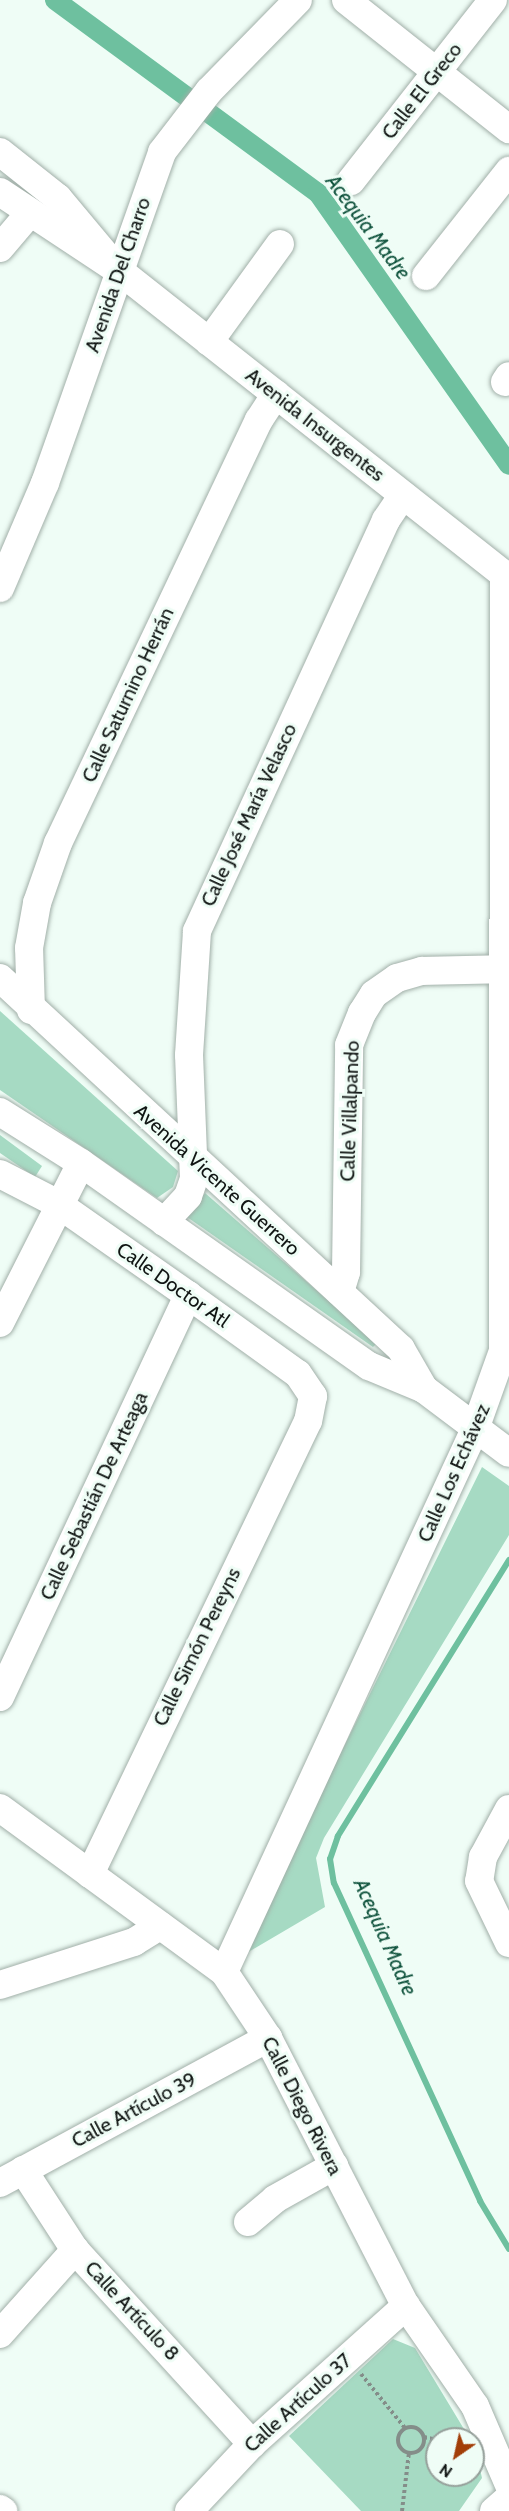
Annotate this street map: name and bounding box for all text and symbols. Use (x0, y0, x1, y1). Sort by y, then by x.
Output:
street label: Calle El Greco (377, 38, 467, 144)
water label: Acequia Madre (320, 169, 416, 285)
street label: Avenida Del Charro (80, 194, 156, 356)
street label: Avenida Insurgentes (241, 363, 389, 487)
street label: Calle Saturnino Herrán (77, 604, 179, 786)
street label: Calle José María Velasco (196, 720, 302, 910)
street label: Calle Villalpando (336, 1040, 364, 1182)
street label: Avenida Vicente Guerrero (129, 1099, 305, 1261)
street label: Calle Doctor Atl (112, 1237, 234, 1333)
street label: Calle Sebastián De Arteaga (35, 1388, 153, 1604)
street label: Calle Los Echávez (413, 1400, 495, 1546)
street label: Calle Simón Pereyns (148, 1564, 246, 1730)
water label: Acequia Madre (348, 1875, 422, 1999)
street label: Calle Diego Rivera (257, 2033, 347, 2179)
street label: Calle Artículo 39 (68, 2067, 200, 2153)
street label: Calle Artículo 8 (80, 2256, 184, 2366)
street label: Calle Artículo 37 (239, 2349, 357, 2457)
north arrow (425, 2427, 485, 2487)
text: N (436, 2460, 456, 2482)

